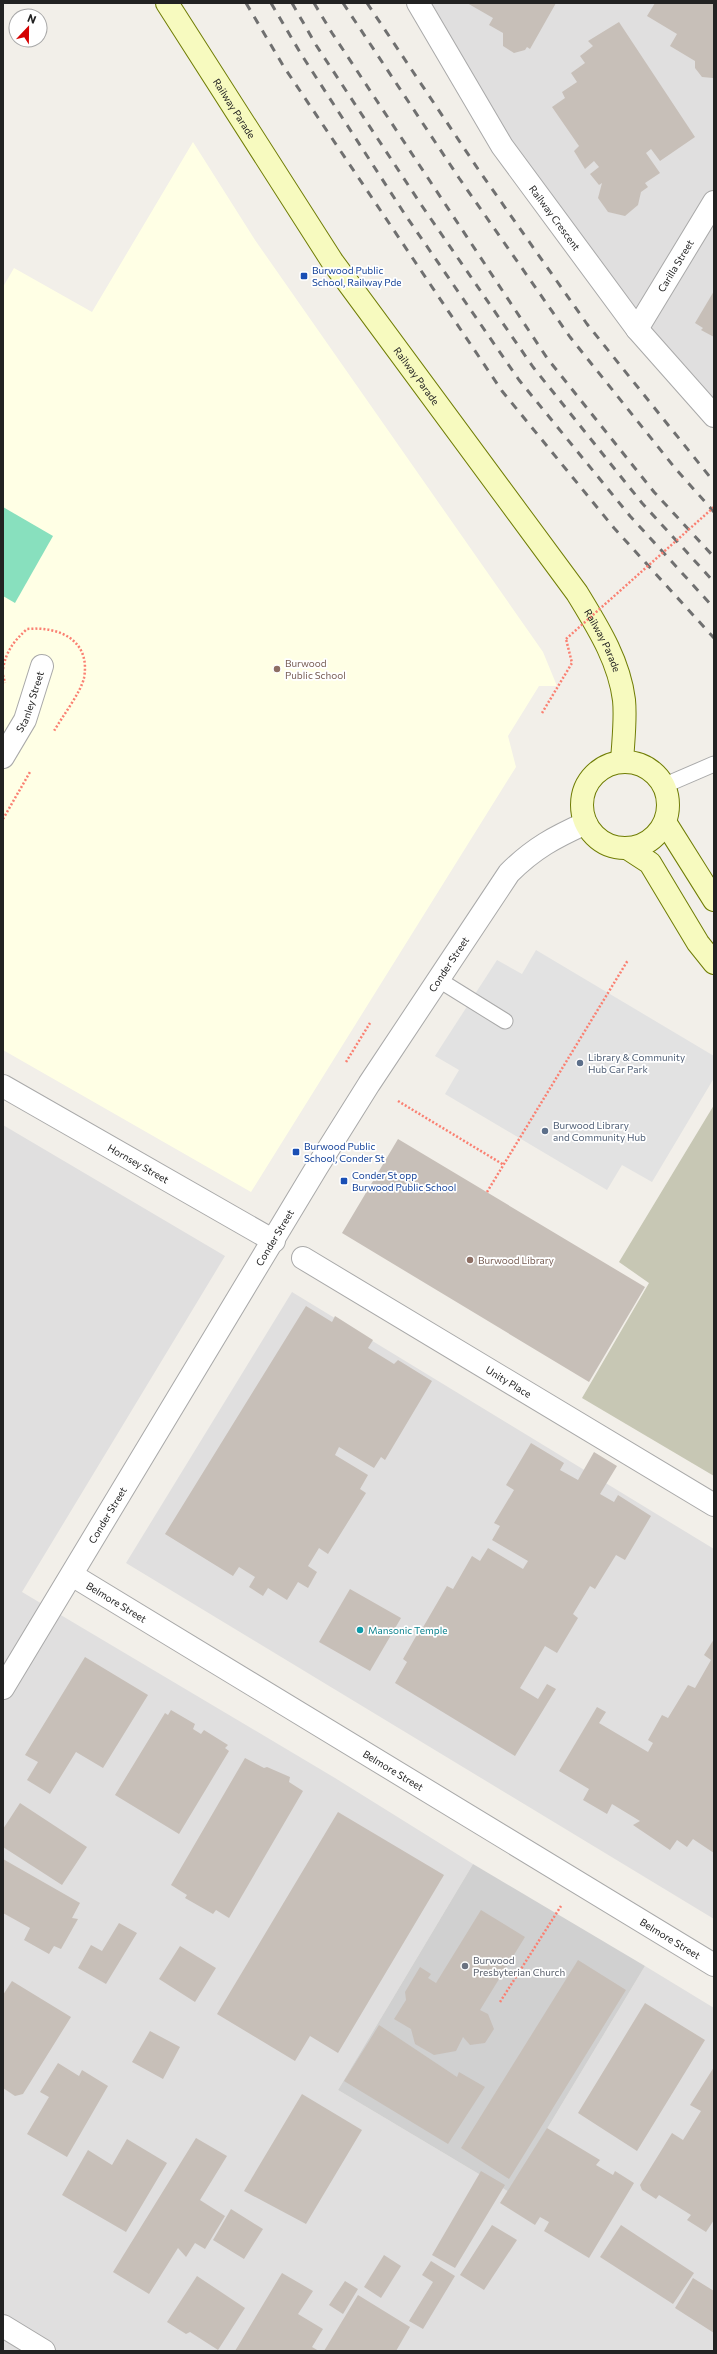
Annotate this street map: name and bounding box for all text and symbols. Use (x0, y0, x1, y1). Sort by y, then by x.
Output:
north arrow (8, 8, 48, 48)
text: N (26, 11, 38, 26)
street label: Railway Parade (211, 76, 258, 141)
street label: Railway Crescent (527, 183, 583, 253)
street label: Carilla Street (655, 237, 696, 294)
place label: Burwood Public School, Railway Pde (312, 264, 402, 288)
marker: Burwood Public School, Railway Pde (299, 271, 309, 281)
street label: Railway Parade (391, 345, 442, 407)
street label: Railway Parade (582, 607, 623, 673)
place label: Burwood Public School (285, 657, 346, 681)
marker: Burwood Public School (272, 664, 282, 674)
street label: Stanley Street (13, 670, 46, 734)
street label: Conder Street (426, 934, 471, 994)
place label: Library & Community Hub Car Park (588, 1051, 685, 1075)
marker: Library & Community Hub Car Park (575, 1058, 585, 1068)
place label: Burwood Library and Community Hub (553, 1119, 646, 1143)
marker: Burwood Library and Community Hub (540, 1126, 550, 1136)
place label: Burwood Public School, Conder St (304, 1140, 385, 1164)
street label: Hornsey Street (106, 1141, 171, 1186)
marker: Burwood Public School, Conder St (291, 1147, 301, 1157)
place label: Conder St opp Burwood Public School (352, 1169, 456, 1193)
marker: Conder St opp Burwood Public School (339, 1176, 349, 1186)
street label: Conder Street (253, 1207, 296, 1268)
place label: Burwood Library (478, 1254, 554, 1266)
marker: Burwood Library (465, 1255, 475, 1265)
street label: Unity Place (484, 1363, 534, 1400)
street label: Conder Street (86, 1485, 129, 1545)
street label: Belmore Street (84, 1579, 149, 1625)
place label: Mansonic Temple (368, 1624, 448, 1636)
marker: Mansonic Temple (355, 1625, 365, 1635)
street label: Belmore Street (361, 1747, 426, 1793)
street label: Belmore Street (638, 1916, 703, 1961)
place label: Burwood Presbyterian Church (473, 1954, 565, 1978)
marker: Burwood Presbyterian Church (460, 1961, 470, 1971)

